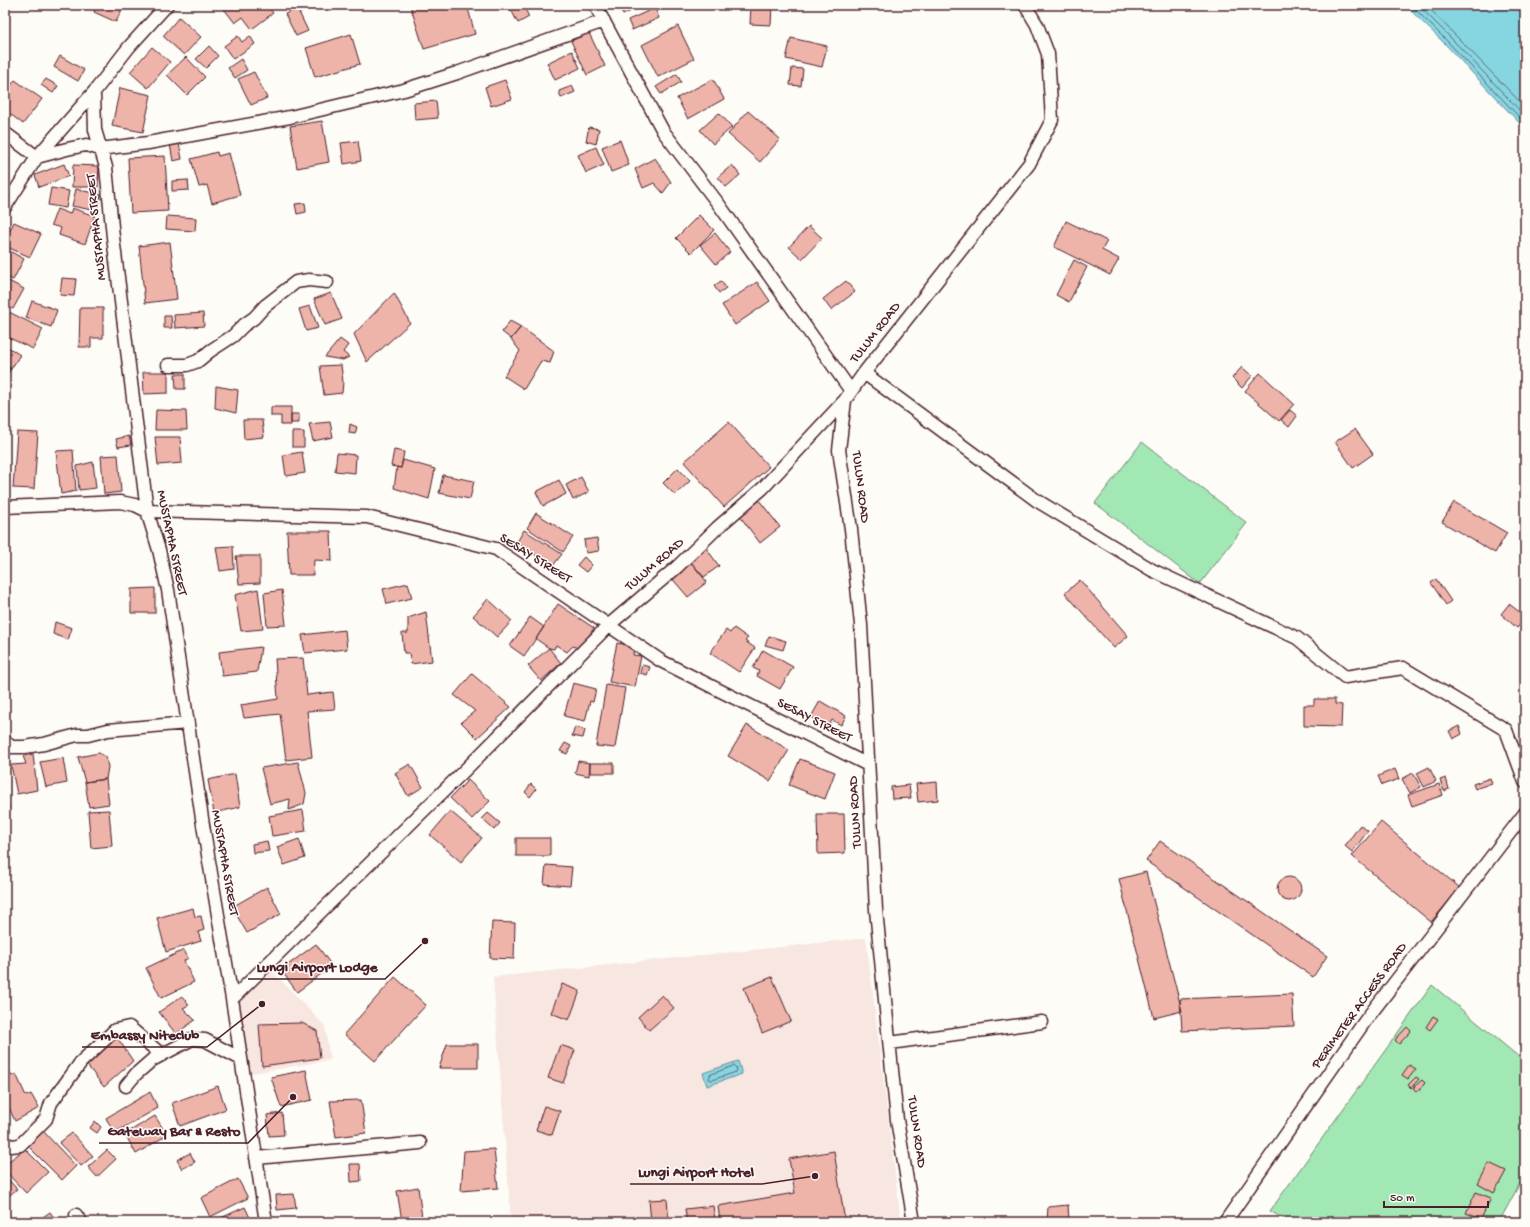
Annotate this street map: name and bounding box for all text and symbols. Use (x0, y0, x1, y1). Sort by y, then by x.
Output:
street label: MUSTAPHA STREET (83, 172, 111, 281)
street label: TULUM ROAD (846, 298, 906, 368)
street label: TULUN ROAD (847, 449, 873, 525)
street label: MUSTAPHA STREET (152, 489, 191, 598)
street label: SESAY STREET (496, 530, 575, 588)
street label: TULUM ROAD (621, 534, 689, 596)
street label: SESAY STREET (774, 695, 855, 747)
street label: TULUN ROAD (846, 775, 866, 850)
street label: MUSTAPHA STREET (206, 809, 242, 918)
street label: PERIMETER ACCESS ROAD (1308, 939, 1412, 1073)
callout: Lungi Airport Lodge (248, 952, 385, 979)
text: Lungi Airport Lodge (257, 959, 379, 977)
callout: Embassy Niteclub (82, 1020, 207, 1047)
text: Embassy Niteclub (91, 1027, 199, 1045)
street label: TULUN ROAD (902, 1094, 930, 1170)
callout: Gateway Bar & Resto (99, 1116, 248, 1143)
text: Gateway Bar & Resto (108, 1123, 241, 1141)
callout: Lungi Airport Hotel (630, 1157, 762, 1184)
text: Lungi Airport Hotel (638, 1164, 755, 1182)
scale bar (1384, 1183, 1488, 1209)
text: 50 m (1390, 1192, 1415, 1206)

